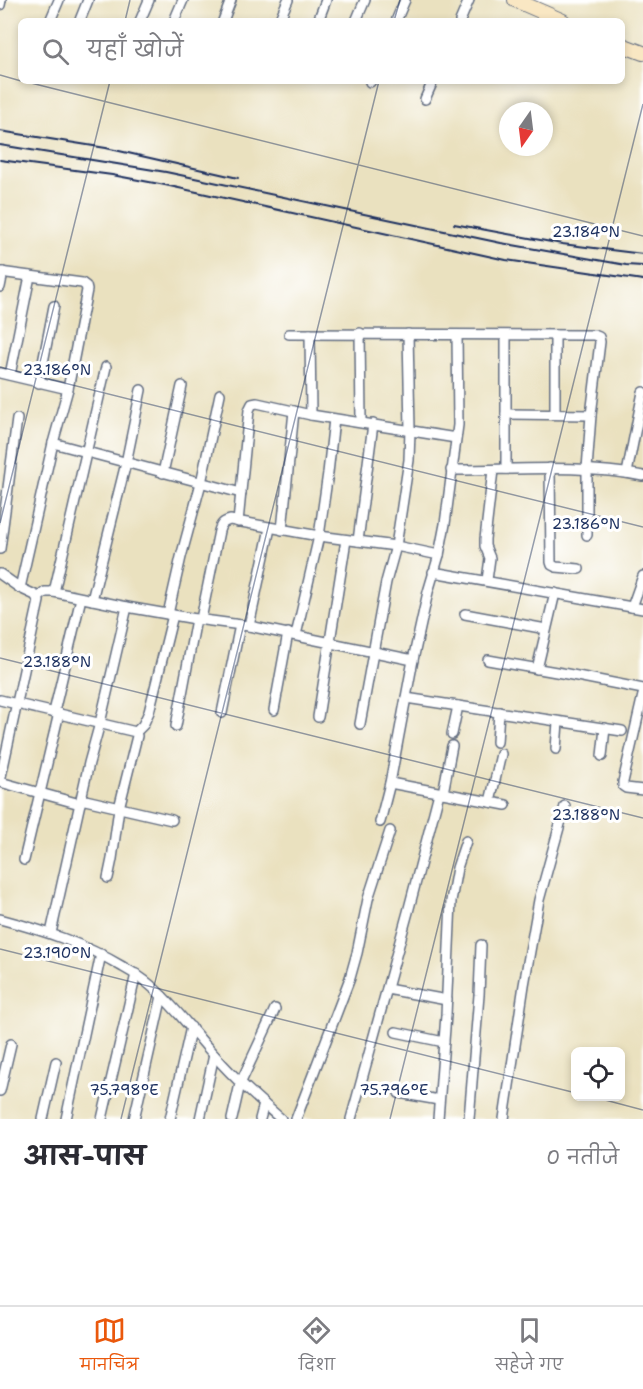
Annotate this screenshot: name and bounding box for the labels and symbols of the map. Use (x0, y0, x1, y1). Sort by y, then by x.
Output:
north arrow (499, 102, 553, 156)
text: 23.184°N (552, 222, 620, 242)
text: 23.186°N (23, 360, 91, 380)
text: 23.186°N (552, 514, 620, 534)
text: 23.188°N (23, 652, 91, 672)
text: 23.188°N (552, 805, 620, 825)
text: 23.190°N (23, 943, 91, 963)
text: 75.798°E (89, 1080, 159, 1100)
text: 75.796°E (360, 1080, 428, 1100)

